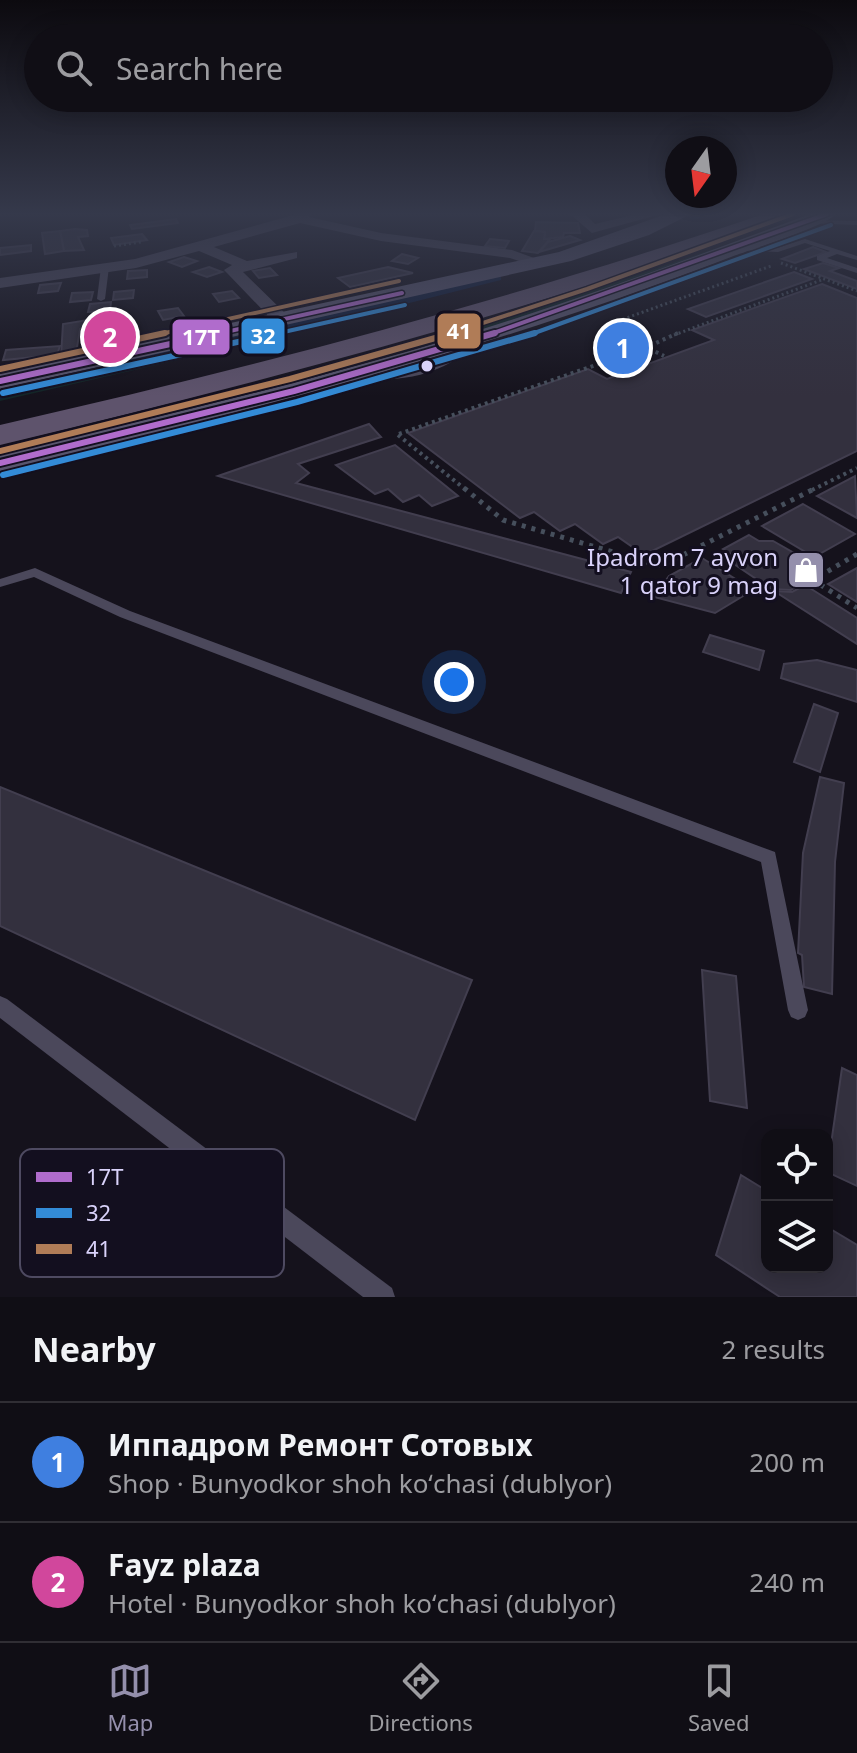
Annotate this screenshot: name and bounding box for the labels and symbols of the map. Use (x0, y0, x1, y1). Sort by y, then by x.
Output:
north arrow (665, 136, 737, 208)
pin: 2 (84, 307, 136, 367)
line badge: 41 (436, 312, 482, 350)
text: 41 (446, 315, 472, 345)
line badge: 32 (240, 317, 286, 355)
line badge: 17T (171, 318, 231, 356)
pin: 1 (597, 318, 649, 378)
text: 32 (250, 320, 276, 350)
text: 17T (182, 321, 220, 351)
unlabelled marker (419, 358, 435, 374)
place label: Ipadrom 7 ayvon 1 qator 9 mag (587, 540, 778, 601)
shop icon: Ipadrom 7 ayvon 1 qator 9 mag (785, 549, 827, 591)
your location (434, 662, 474, 702)
legend (20, 1149, 284, 1277)
text: 17T (86, 1161, 123, 1191)
text: 32 (86, 1197, 111, 1227)
text: 41 (86, 1233, 111, 1263)

